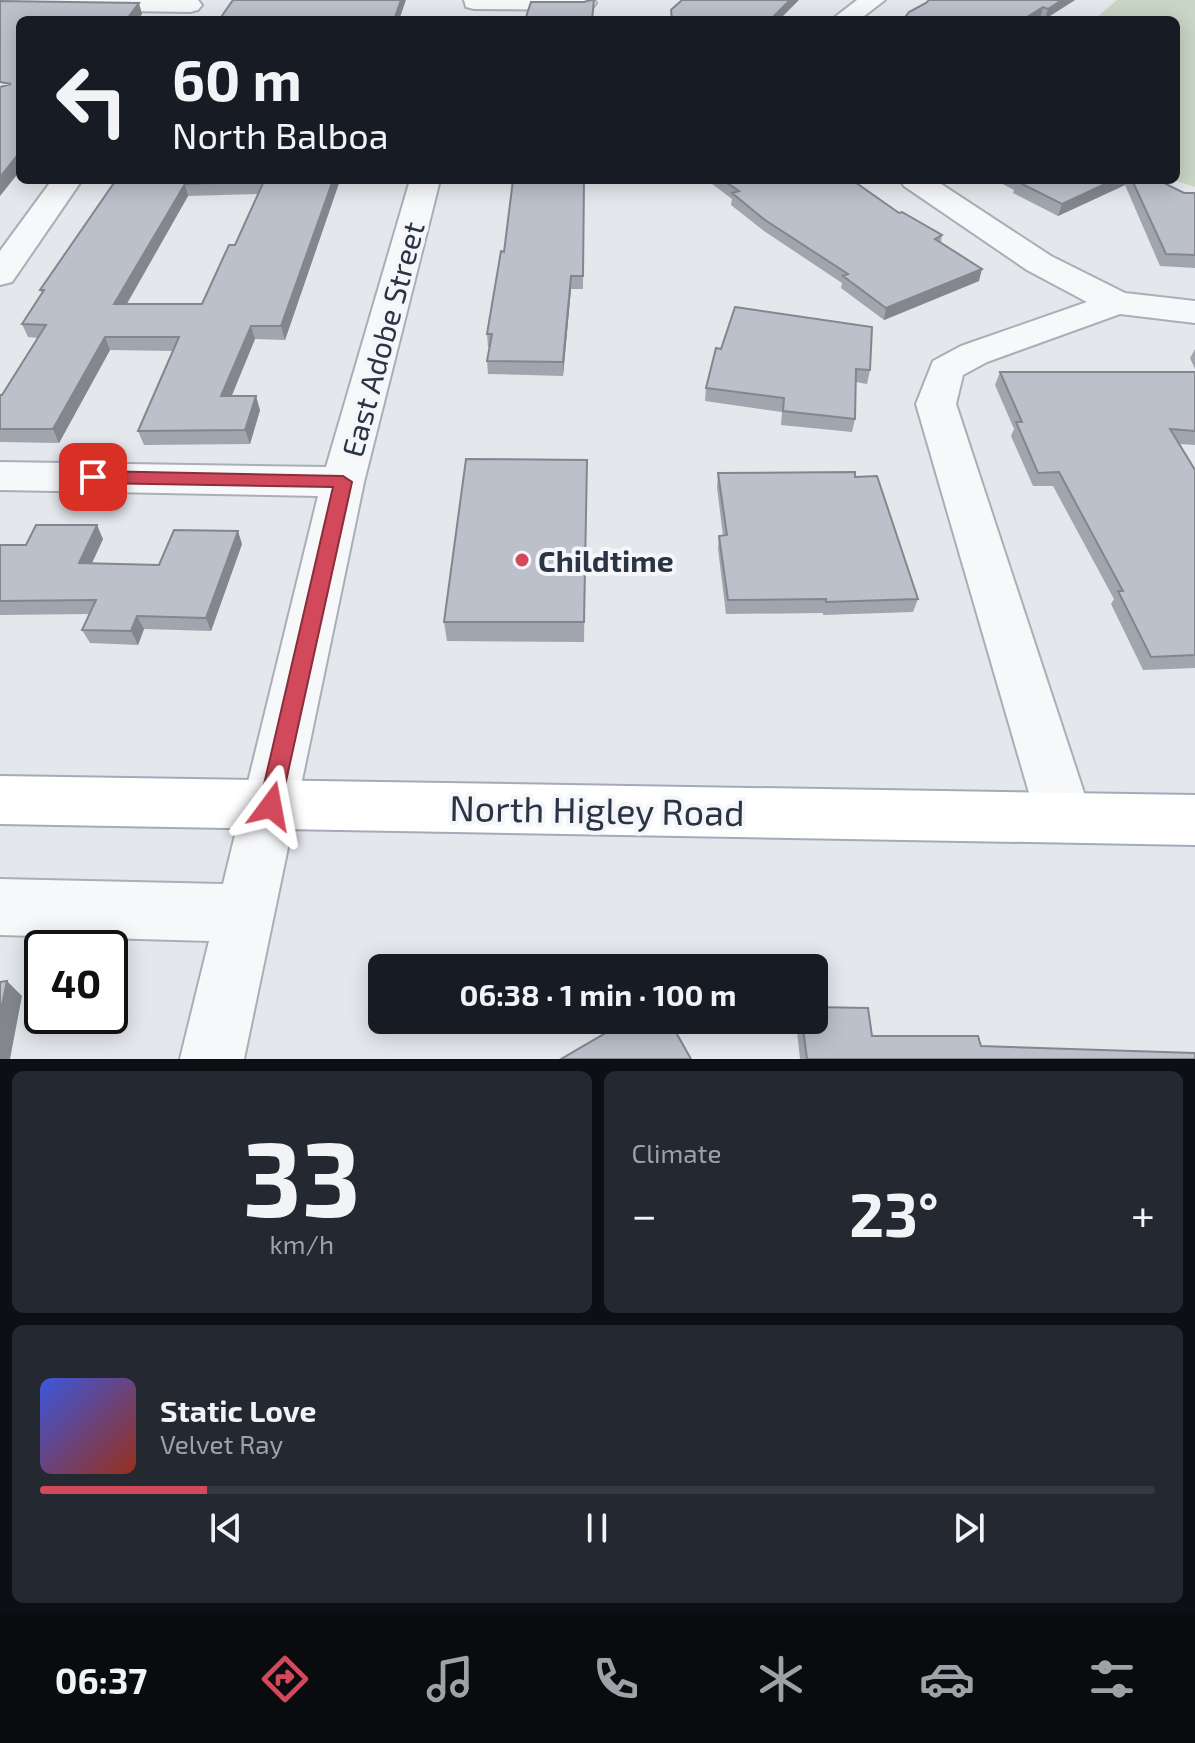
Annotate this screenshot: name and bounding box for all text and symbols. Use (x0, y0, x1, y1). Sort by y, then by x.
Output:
text: 60 m (172, 45, 302, 112)
icon: left (40, 48, 144, 152)
text: North Balboa (172, 113, 388, 156)
street label: East Adobe Street (333, 217, 431, 461)
pin (59, 443, 127, 511)
icon: arrive (71, 455, 115, 499)
place label: Childtime (538, 542, 674, 578)
marker: Childtime (513, 551, 531, 569)
position arrow (229, 764, 313, 848)
street label: North Higley Road (449, 785, 745, 833)
speed limit sign: 40 (24, 930, 128, 1034)
text: 06:38 · 1 min · 100 m (460, 976, 736, 1012)
text: 33 (243, 1113, 361, 1238)
text: Climate (632, 1137, 721, 1168)
text: 23° (849, 1177, 939, 1249)
text: − (632, 1187, 657, 1240)
text: + (1131, 1187, 1155, 1240)
text: km/h (269, 1228, 334, 1259)
text: Static Love (160, 1392, 316, 1428)
text: Velvet Ray (160, 1428, 283, 1459)
icon: previous (204, 1506, 248, 1550)
icon: pause (575, 1506, 619, 1550)
icon: next (947, 1506, 991, 1550)
icon: directions (257, 1651, 313, 1707)
icon: music (422, 1651, 478, 1707)
icon: phone (588, 1651, 644, 1707)
icon: climate (753, 1651, 809, 1707)
icon: car (919, 1651, 975, 1707)
icon: filters (1084, 1651, 1140, 1707)
text: 06:37 (55, 1658, 147, 1701)

